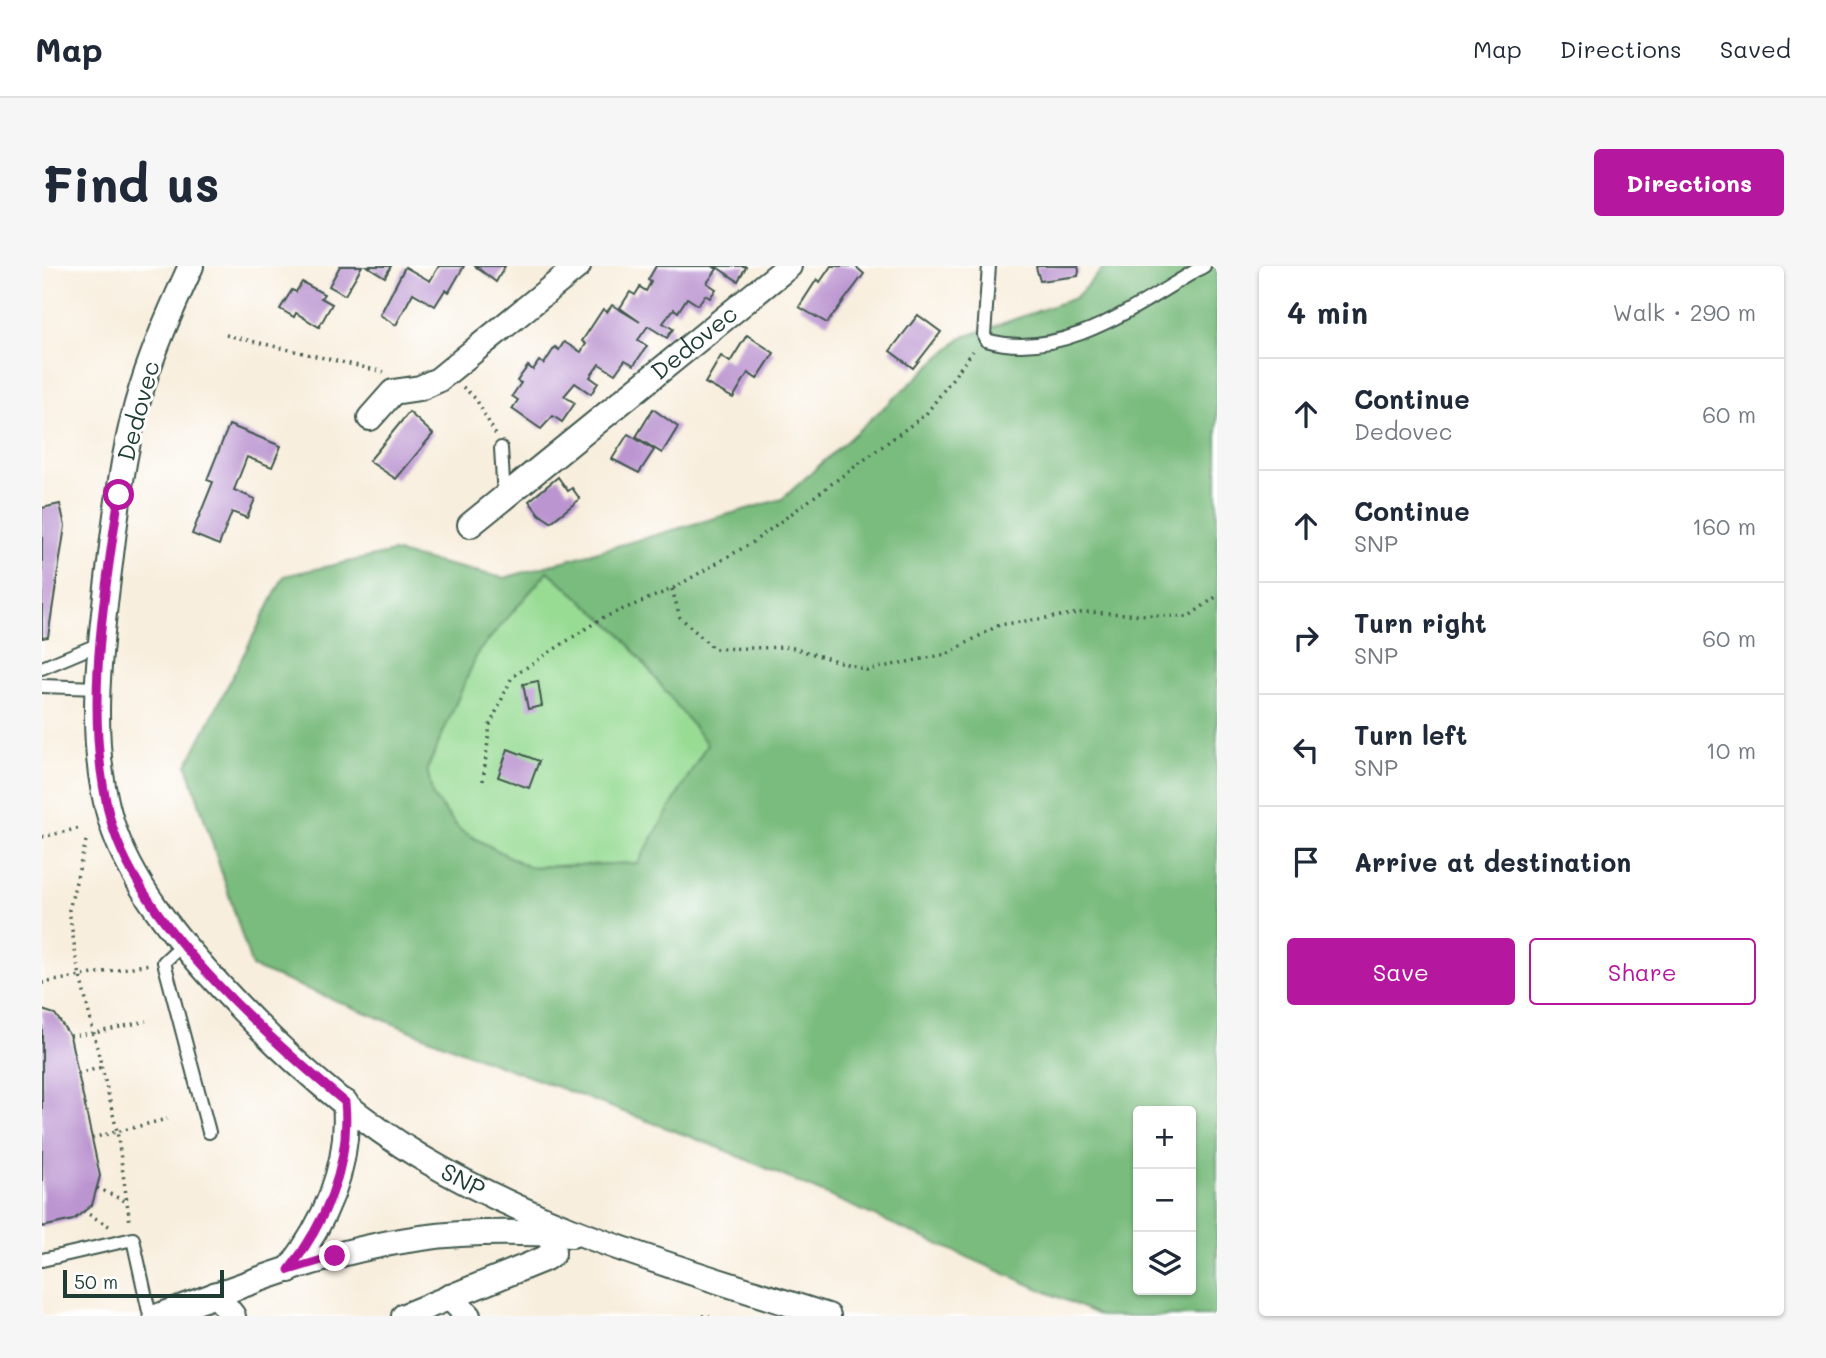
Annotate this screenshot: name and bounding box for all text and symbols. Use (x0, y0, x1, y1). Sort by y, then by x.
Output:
text: Map (35, 27, 103, 70)
text: Map (1473, 33, 1522, 64)
text: Directions (1560, 33, 1682, 64)
text: Saved (1720, 33, 1791, 64)
button: Directions (1594, 149, 1784, 216)
text: Find us (42, 151, 220, 214)
text: 4 min (1287, 292, 1368, 332)
street label: Dedovec (644, 297, 743, 386)
text: Walk · 290 m (1612, 297, 1756, 327)
street label: Dedovec (109, 357, 166, 464)
text: Continue (1354, 382, 1470, 416)
icon: ahead (1287, 395, 1325, 433)
text: 60 m (1702, 399, 1756, 429)
text: Dedovec (1354, 416, 1452, 446)
route start (103, 479, 134, 510)
text: Continue (1354, 494, 1470, 528)
icon: ahead (1287, 507, 1325, 545)
text: 160 m (1692, 511, 1756, 541)
text: SNP (1354, 528, 1398, 558)
text: Turn right (1354, 606, 1487, 640)
icon: right (1287, 619, 1325, 657)
text: 60 m (1702, 623, 1756, 653)
text: SNP (1354, 640, 1398, 670)
text: Turn left (1354, 718, 1467, 752)
icon: left (1287, 731, 1325, 769)
text: 10 m (1706, 735, 1756, 765)
text: SNP (1354, 752, 1398, 782)
icon: arrive (1287, 843, 1325, 881)
text: Arrive at destination (1354, 845, 1631, 879)
button: Save (1287, 938, 1515, 1005)
button: Share (1529, 938, 1756, 1005)
map controls (1133, 1106, 1196, 1295)
button: + (1133, 1106, 1196, 1169)
street label: SNP (436, 1155, 491, 1204)
button: − (1133, 1169, 1196, 1232)
button: layers (1133, 1232, 1196, 1295)
route end (319, 1240, 350, 1271)
scale bar (63, 1267, 224, 1299)
text: 50 m (74, 1269, 118, 1294)

